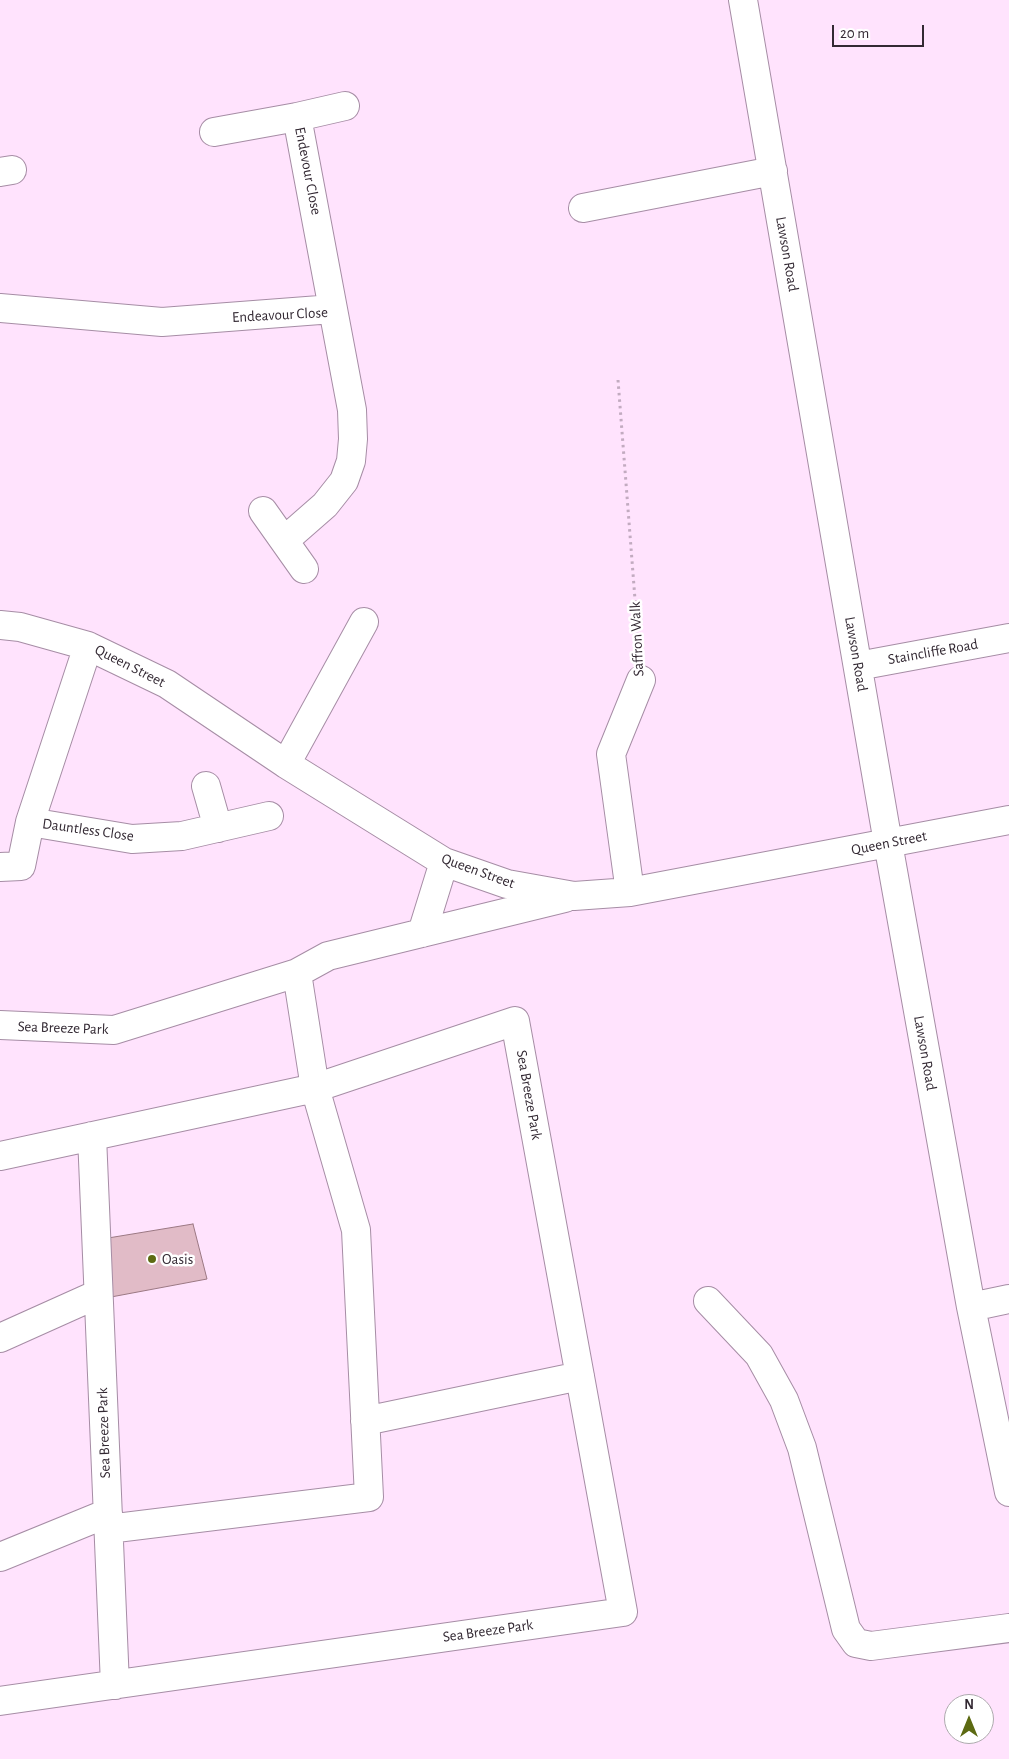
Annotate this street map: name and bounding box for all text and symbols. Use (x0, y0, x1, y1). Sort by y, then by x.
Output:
scale bar (834, 15, 926, 47)
text: 20 m (840, 26, 869, 41)
street label: Endevour Close (291, 126, 325, 216)
street label: Lawson Road (772, 215, 802, 293)
street label: Endeavour Close (232, 304, 328, 326)
street label: Saffron Walk (626, 601, 648, 677)
street label: Lawson Road (841, 615, 871, 693)
street label: Staincliffe Road (886, 635, 980, 669)
street label: Queen Street (92, 641, 168, 691)
street label: Dauntless Close (41, 815, 135, 845)
street label: Queen Street (850, 827, 928, 859)
street label: Queen Street (439, 849, 517, 893)
street label: Lawson Road (910, 1014, 940, 1092)
street label: Sea Breeze Park (17, 1017, 109, 1039)
street label: Sea Breeze Park (512, 1049, 546, 1141)
place label: Oasis (162, 1250, 193, 1268)
marker: Oasis (146, 1253, 158, 1265)
street label: Sea Breeze Park (93, 1387, 115, 1479)
street label: Sea Breeze Park (442, 1616, 534, 1646)
north arrow (944, 1694, 994, 1744)
text: N (964, 1698, 974, 1712)

